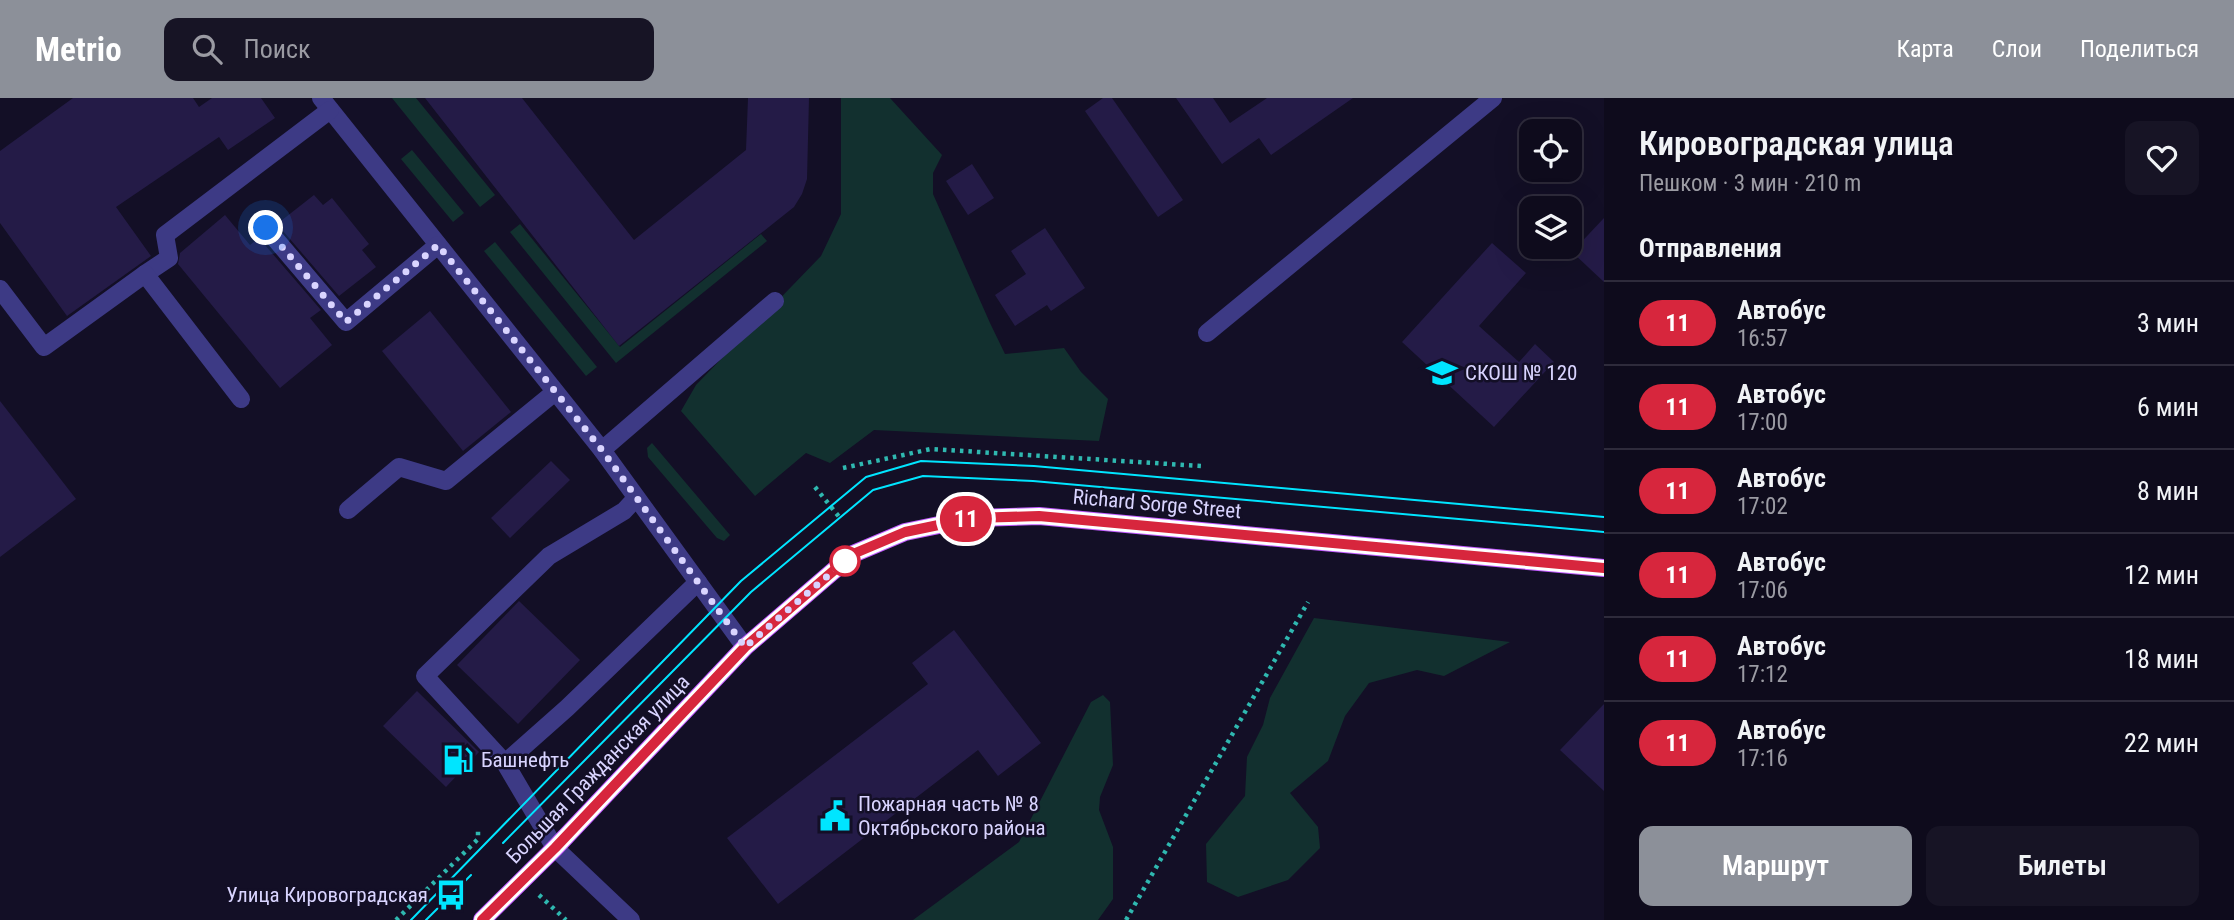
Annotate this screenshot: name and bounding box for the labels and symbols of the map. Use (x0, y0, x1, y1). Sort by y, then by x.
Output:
your location (248, 210, 283, 245)
school or university icon: СКОШ № 120 (1425, 356, 1459, 390)
place label: СКОШ № 120 (1465, 361, 1577, 385)
street label: Richard Sorge Street (1072, 485, 1242, 523)
line badge: 11 (934, 496, 998, 542)
unlabelled marker (830, 546, 860, 576)
street label: Большая Гражданская улица (502, 670, 694, 868)
fuel station icon: Башнефть (441, 743, 475, 777)
place label: Башнефть (481, 748, 569, 772)
place label: Пожарная часть № 8 Октябрьского района (858, 792, 1046, 840)
public building icon: Пожарная часть № 8 Октябрьского района (818, 799, 852, 833)
bus stop icon: Улица Кировоградская (434, 878, 468, 912)
place label: Улица Кировоградская (226, 883, 428, 907)

